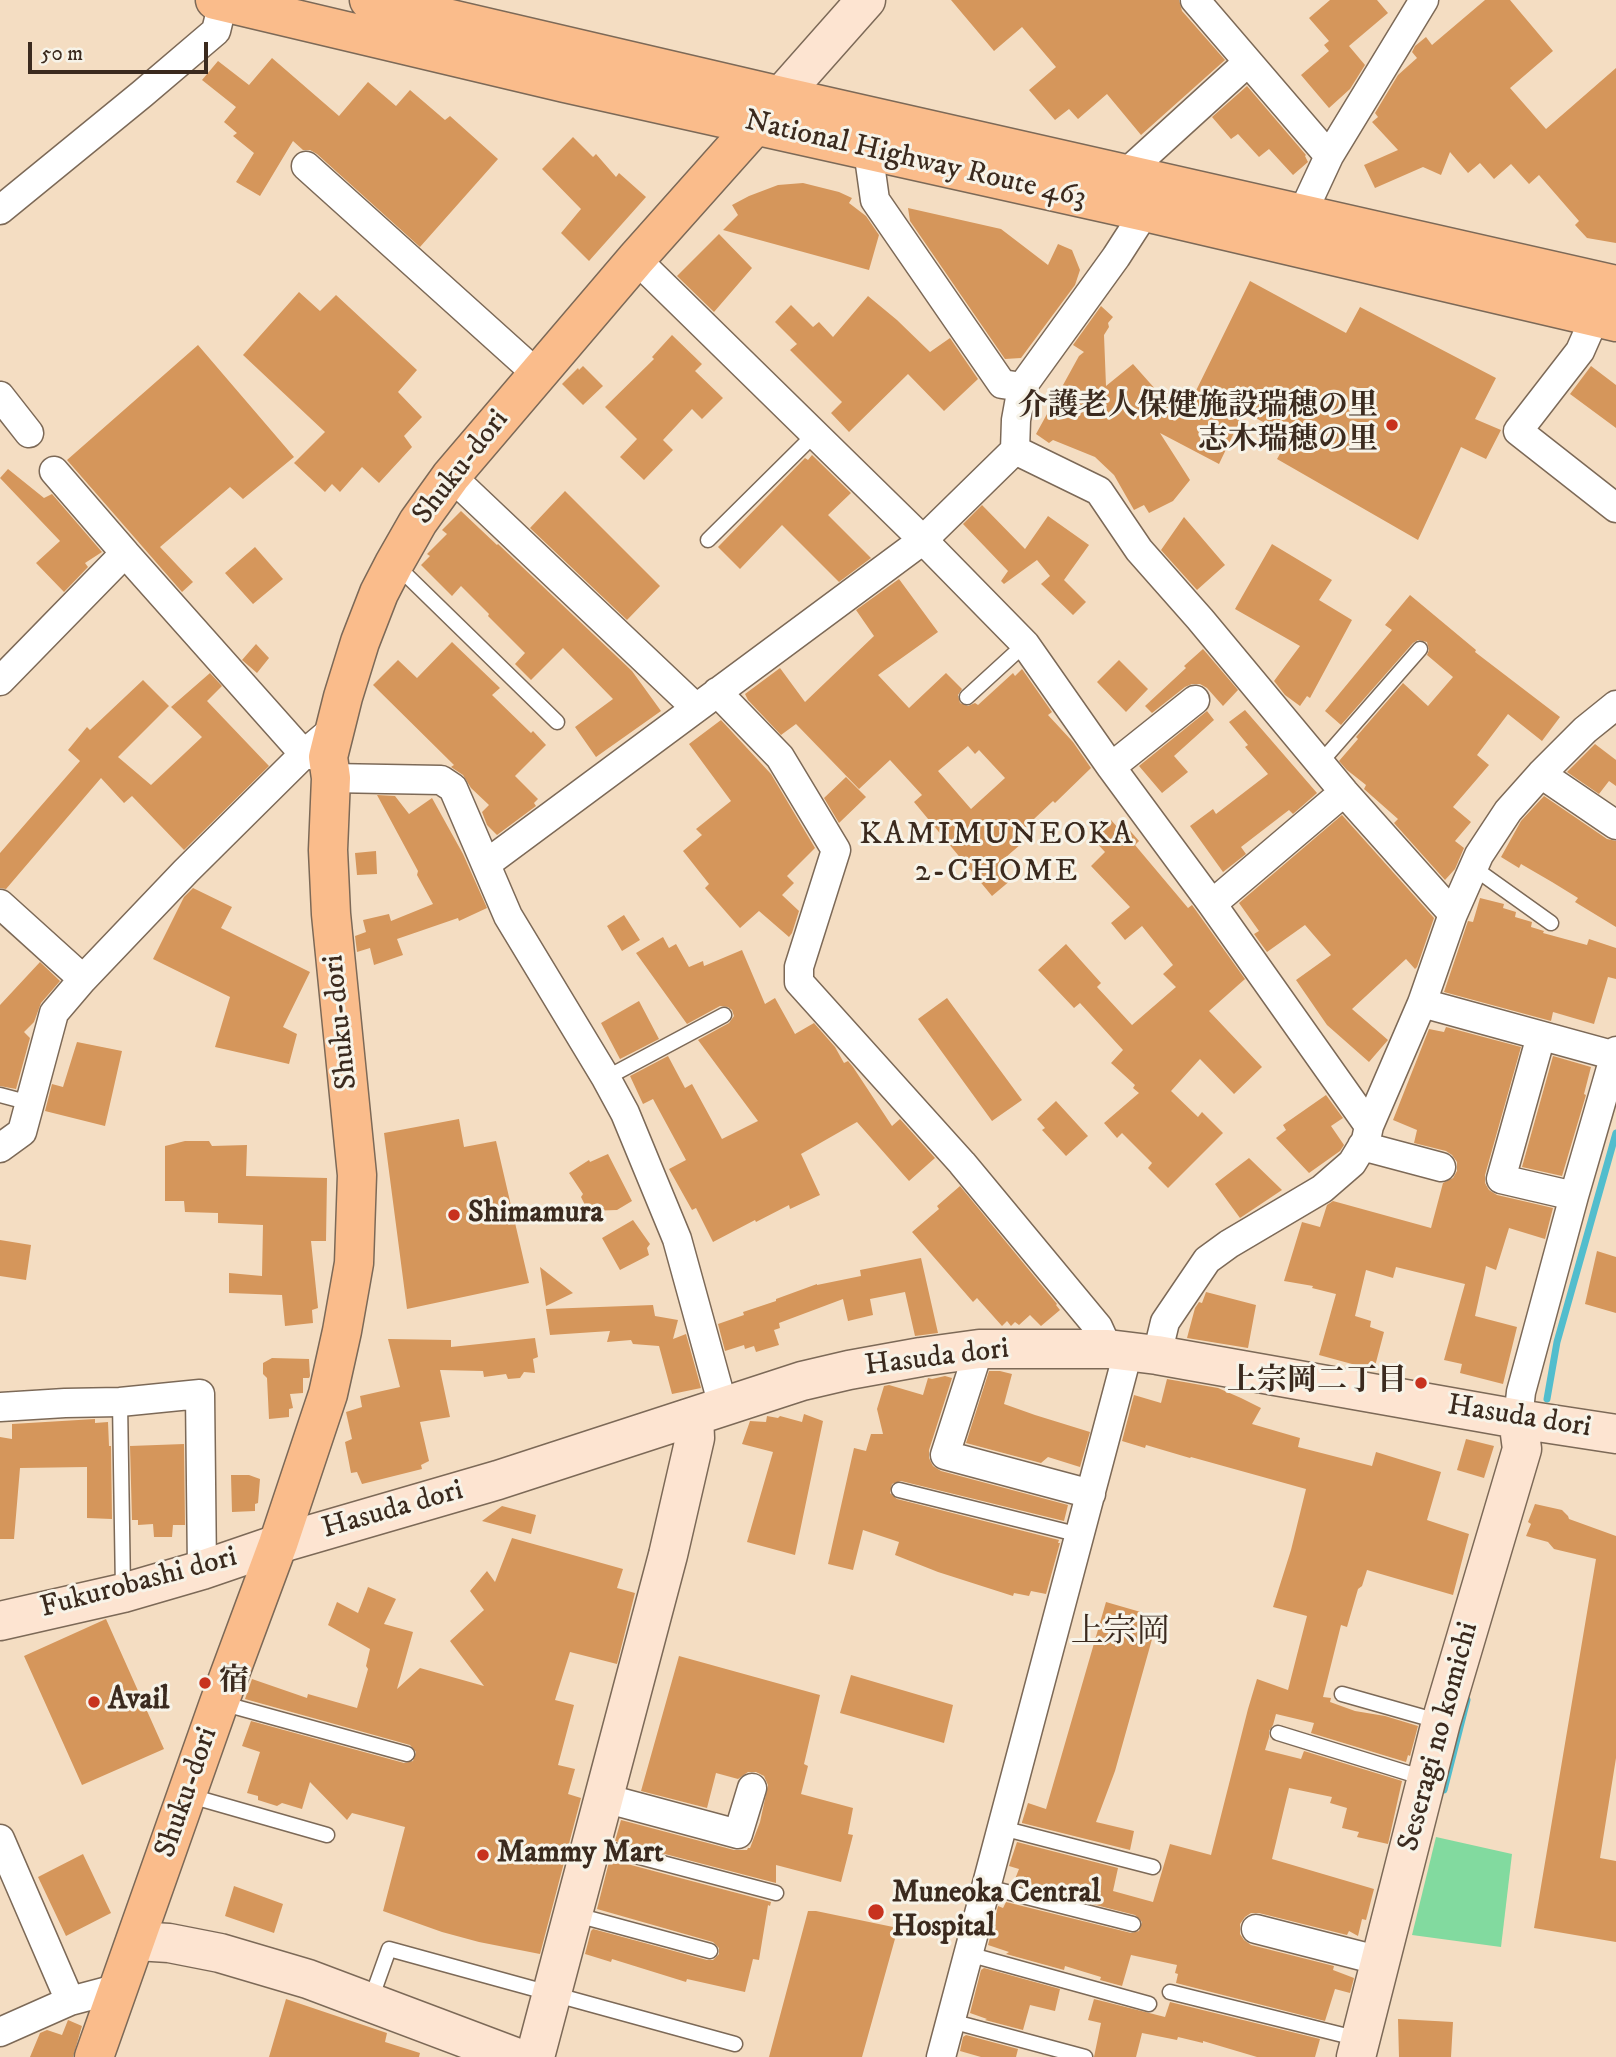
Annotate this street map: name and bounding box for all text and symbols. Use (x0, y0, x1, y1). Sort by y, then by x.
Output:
scale bar (32, 28, 212, 72)
text: 50 m (41, 41, 83, 67)
street label: National Highway Route 463 (741, 104, 1089, 218)
place label: 介護老人保健施設瑞穂の里 志木瑞穂の里 (1018, 390, 1378, 460)
street label: Shuku-dori (406, 404, 518, 532)
marker: 介護老人保健施設瑞穂の里 志木瑞穂の里 (1384, 417, 1400, 433)
district label: KAMIMUNEOKA 2-CHOME (861, 817, 1133, 892)
street label: Shuku-dori (317, 953, 367, 1091)
place label: Shimamura (468, 1197, 603, 1233)
marker: Shimamura (446, 1207, 462, 1223)
street label: Hasuda dori (863, 1332, 1011, 1386)
place label: 上宗岡二丁目 (1227, 1365, 1407, 1401)
marker: 上宗岡二丁目 (1413, 1375, 1429, 1391)
street label: Hasuda dori (1445, 1389, 1593, 1447)
street label: Hasuda dori (318, 1474, 468, 1548)
street label: Fukurobashi dori (37, 1540, 241, 1628)
district label: 上宗岡 (1071, 1614, 1169, 1654)
street label: Seseragi no komichi (1392, 1619, 1488, 1855)
place label: 宿 (219, 1665, 249, 1701)
marker: 宿 (197, 1675, 213, 1691)
place label: Avail (108, 1684, 169, 1720)
marker: Avail (86, 1694, 102, 1710)
street label: Shuku-dori (149, 1723, 227, 1863)
place label: Mammy Mart (497, 1837, 664, 1873)
marker: Mammy Mart (475, 1847, 491, 1863)
place label: Muneoka Central Hospital (892, 1877, 1100, 1948)
marker: Muneoka Central Hospital (866, 1902, 886, 1922)

